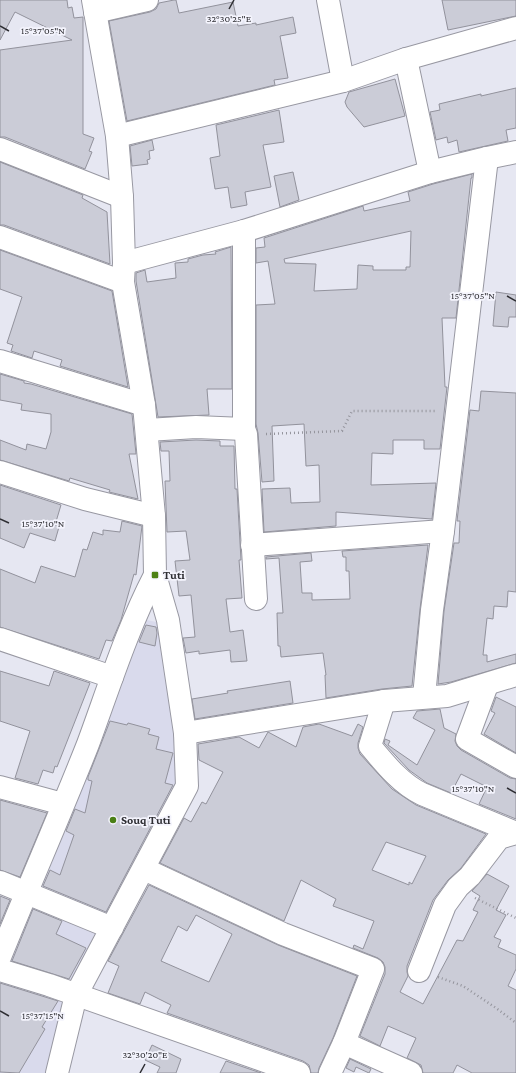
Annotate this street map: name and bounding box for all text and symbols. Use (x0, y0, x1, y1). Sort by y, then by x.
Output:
text: 32°30'25"E (207, 13, 252, 24)
text: 15°37'05"N (21, 25, 65, 36)
text: 15°37'05"N (451, 290, 495, 301)
text: 15°37'10"N (22, 518, 65, 529)
place label: Tuti (163, 568, 185, 582)
marker: Tuti (150, 570, 160, 580)
text: 15°37'10"N (452, 783, 495, 794)
place label: Souq Tuti (121, 813, 171, 827)
marker: Souq Tuti (108, 815, 118, 825)
text: 15°37'15"N (22, 1010, 64, 1021)
text: 32°30'20"E (122, 1049, 168, 1060)

